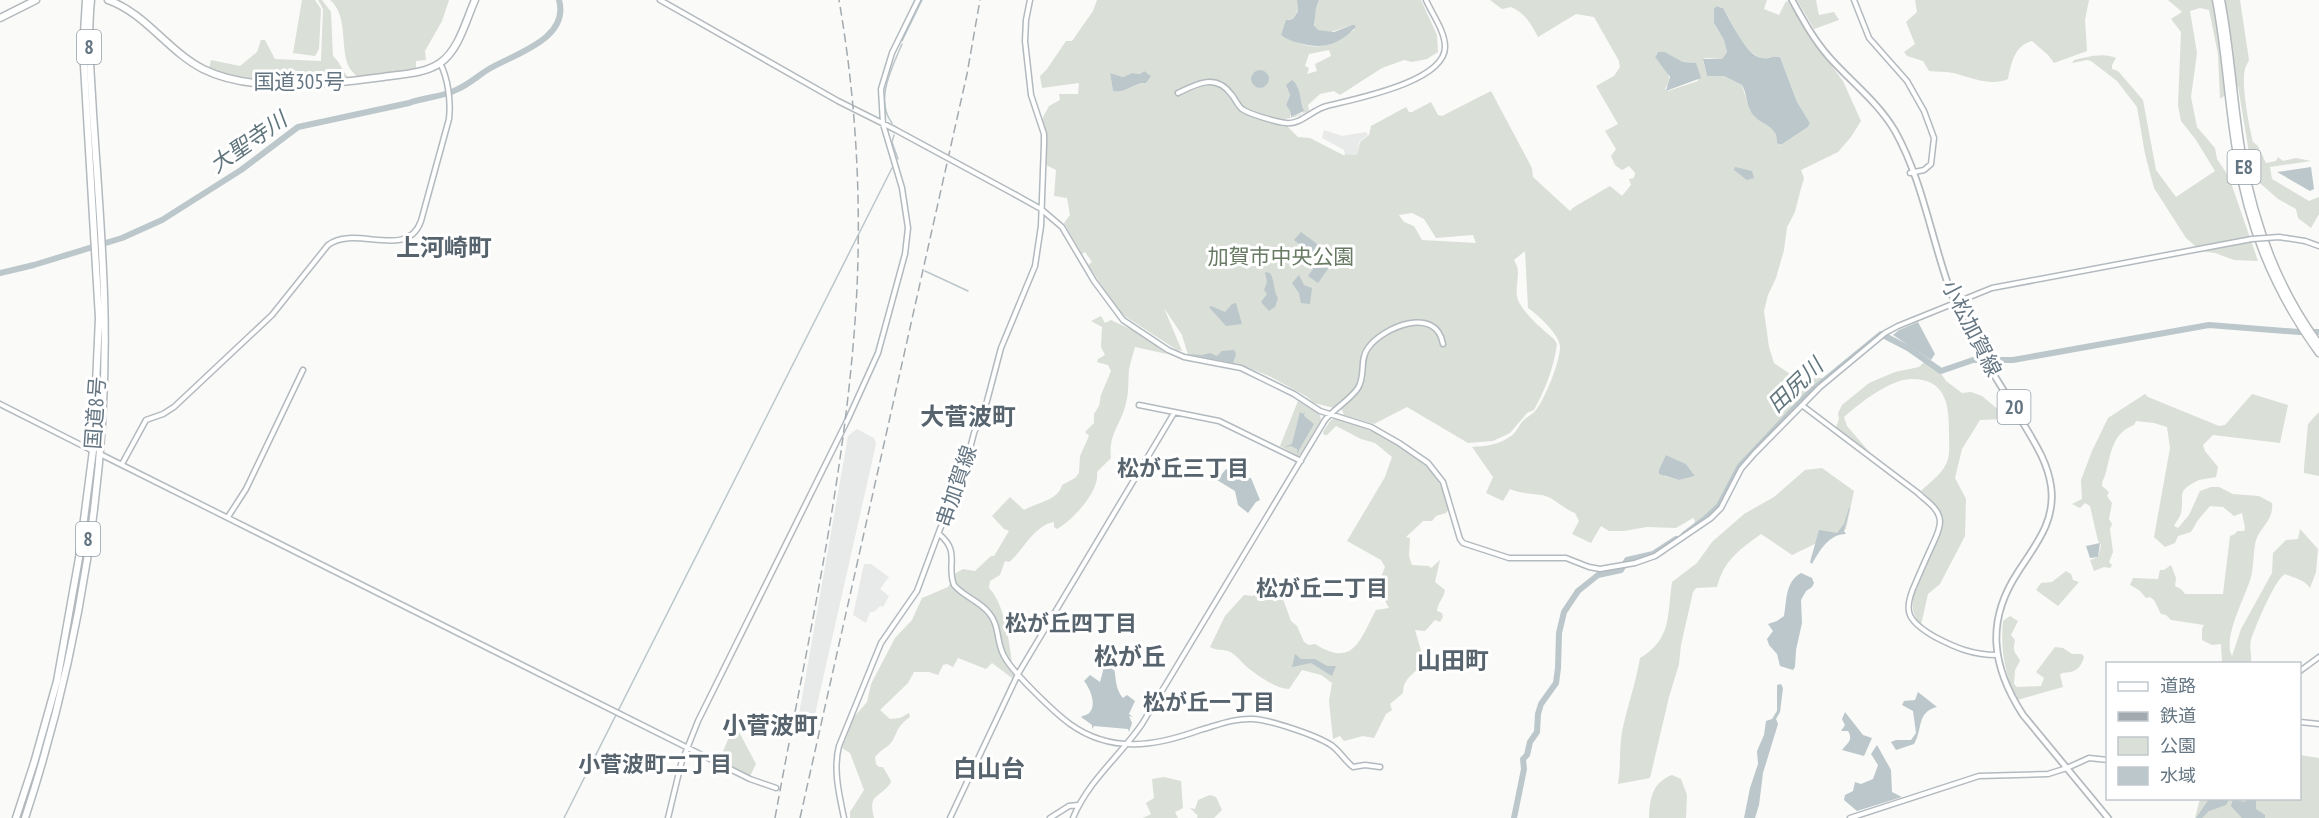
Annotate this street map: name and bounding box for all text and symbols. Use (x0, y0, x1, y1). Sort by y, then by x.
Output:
road number: 8 (77, 30, 101, 64)
street label: 国道305号 (253, 68, 345, 95)
water label: 大聖寺川 (204, 104, 294, 179)
road number: E8 (2228, 150, 2260, 184)
district label: 上河崎町 (396, 232, 492, 263)
park label: 加賀市中央公園 (1208, 243, 1355, 270)
street label: 小松加賀線 (1936, 275, 2008, 381)
water label: 田尻川 (1762, 351, 1830, 418)
street label: 国道8号 (79, 376, 111, 450)
road number: 20 (1998, 390, 2030, 424)
district label: 大菅波町 (920, 401, 1016, 432)
street label: 串加賀線 (930, 442, 982, 530)
district label: 松が丘三丁目 (1117, 454, 1249, 482)
road number: 8 (76, 522, 100, 556)
district label: 松が丘二丁目 (1256, 574, 1388, 602)
district label: 松が丘四丁目 (1005, 609, 1137, 637)
district label: 松が丘 (1094, 641, 1166, 672)
district label: 山田町 (1417, 645, 1489, 676)
legend (2106, 662, 2301, 800)
text: 道路 (2160, 674, 2196, 697)
district label: 松が丘一丁目 (1143, 688, 1275, 716)
text: 鉄道 (2160, 704, 2196, 727)
district label: 小菅波町 (722, 710, 818, 741)
text: 公園 (2160, 734, 2196, 757)
district label: 小菅波町二丁目 (578, 750, 732, 778)
district label: 白山台 (953, 753, 1025, 784)
text: 水域 (2160, 764, 2196, 787)

